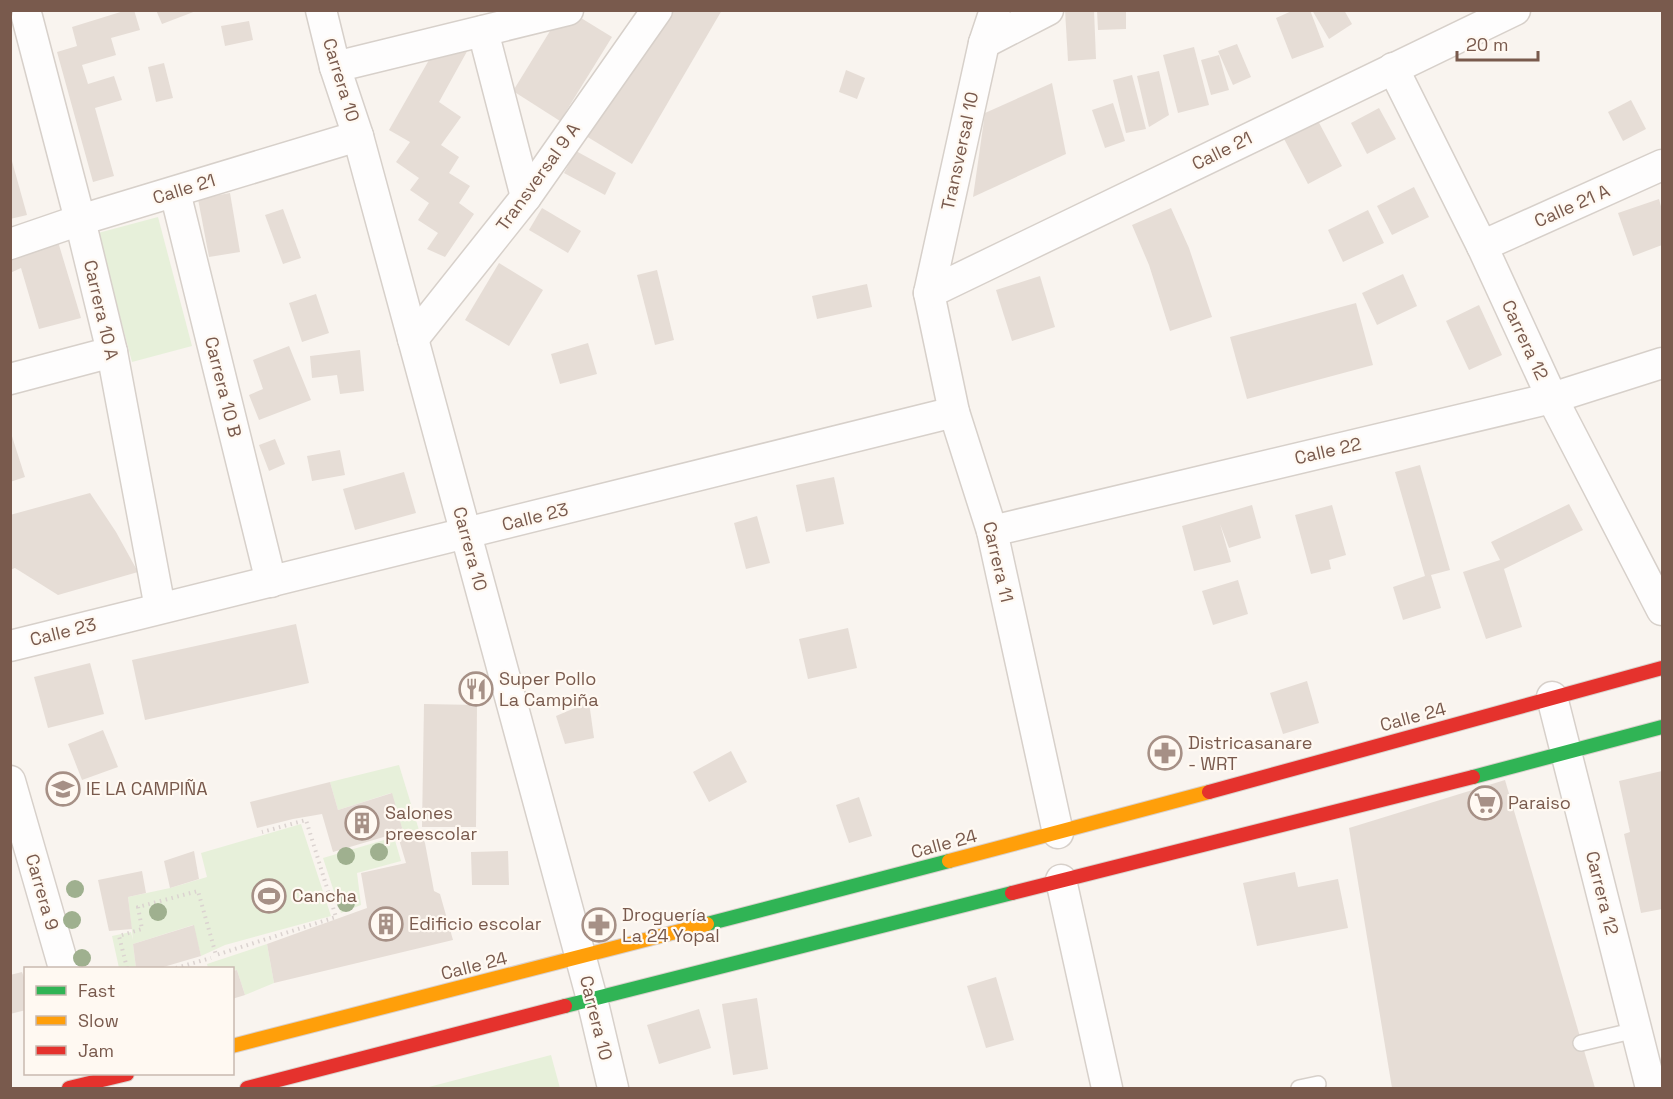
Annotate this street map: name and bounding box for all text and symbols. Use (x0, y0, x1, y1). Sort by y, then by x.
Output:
scale bar (1457, 24, 1538, 62)
text: 20 m (1466, 33, 1509, 56)
street label: Carrera 10 (318, 35, 365, 124)
street label: Transversal 10 (936, 89, 983, 212)
street label: Transversal 9 A (491, 118, 585, 235)
street label: Calle 21 (1188, 126, 1256, 175)
street label: Calle 21 (150, 168, 218, 209)
street label: Calle 21 A (1531, 179, 1613, 232)
street label: Carrera 10 A (79, 258, 124, 362)
street label: Carrera 12 (1497, 296, 1554, 383)
street label: Carrera 10 B (200, 334, 247, 440)
street label: Calle 22 (1292, 432, 1363, 469)
street label: Calle 23 (499, 497, 570, 536)
street label: Carrera 10 (448, 504, 493, 594)
street label: Carrera 11 (978, 519, 1019, 605)
street label: Calle 23 (27, 612, 98, 651)
place label: Super Pollo La Campiña (499, 667, 599, 711)
restaurant icon: Super Pollo La Campiña (458, 671, 494, 707)
street label: Calle 24 (1377, 697, 1448, 736)
place label: Districasanare - WRT (1188, 731, 1312, 775)
pharmacy icon: Districasanare - WRT (1147, 735, 1183, 771)
school or university icon: IE LA CAMPIÑA (45, 771, 81, 807)
place label: IE LA CAMPIÑA (86, 777, 208, 800)
supermarket icon: Paraiso (1467, 785, 1503, 821)
place label: Paraiso (1508, 791, 1571, 814)
place label: Salones preescolar (385, 801, 477, 845)
building icon: Salones preescolar (344, 805, 380, 841)
street label: Calle 24 (908, 824, 979, 863)
street label: Carrera 12 (1581, 849, 1624, 937)
street label: Carrera 9 (21, 851, 64, 933)
sports icon: Cancha (251, 878, 287, 914)
place label: Cancha (292, 884, 357, 907)
place label: Droguería La 24 Yopal (622, 903, 720, 947)
building icon: Edificio escolar (368, 906, 404, 942)
pharmacy icon: Droguería La 24 Yopal (581, 907, 617, 943)
place label: Edificio escolar (409, 912, 542, 935)
street label: Calle 24 (438, 946, 509, 985)
legend (24, 967, 234, 1075)
street label: Carrera 10 (575, 973, 618, 1063)
text: Fast (78, 979, 115, 1002)
text: Slow (78, 1009, 119, 1032)
text: Jam (78, 1039, 114, 1062)

